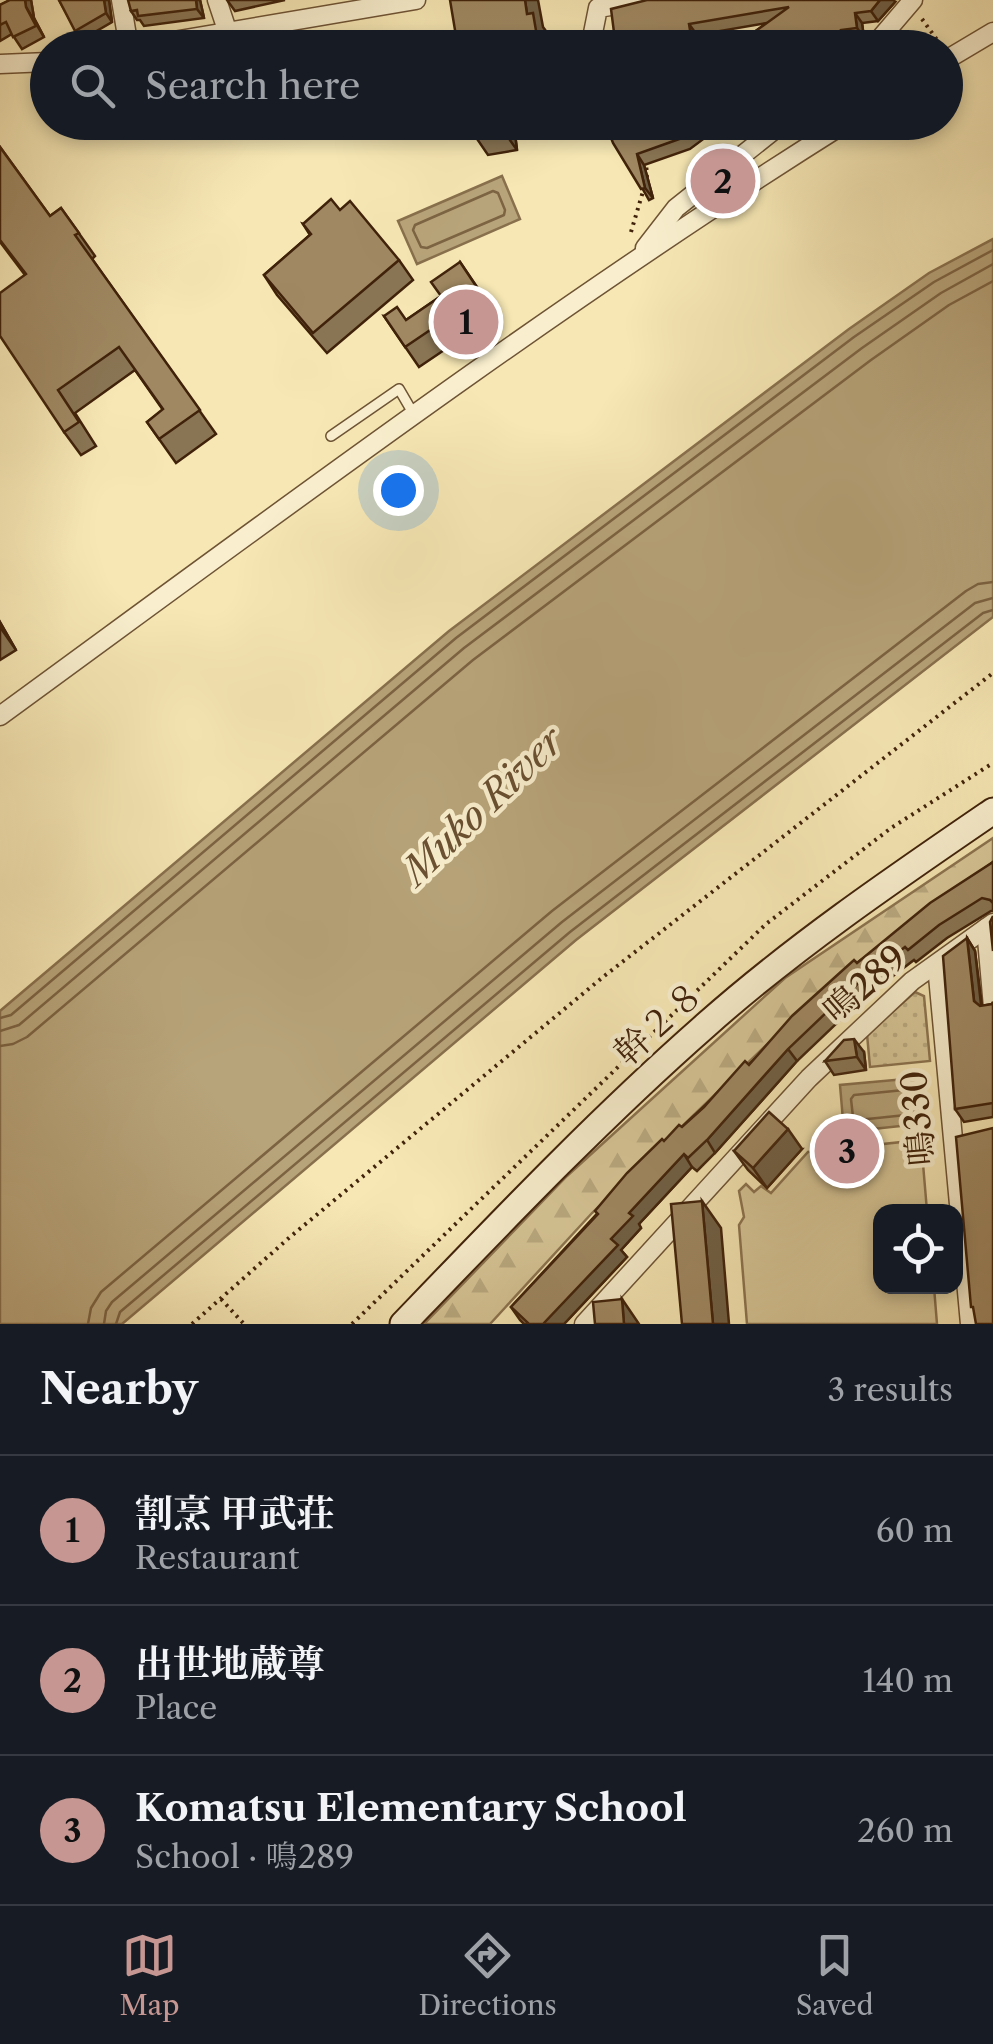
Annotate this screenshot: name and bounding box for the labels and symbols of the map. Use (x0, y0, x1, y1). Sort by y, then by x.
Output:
pin: 2 (690, 144, 756, 218)
pin: 1 (434, 284, 498, 360)
your location (373, 465, 424, 516)
water label: Muko River (390, 716, 575, 897)
street label: 鳴289 (814, 936, 915, 1031)
street label: 幹２８ (605, 972, 712, 1074)
street label: 鳴330 (892, 1068, 943, 1168)
pin: 3 (814, 1114, 880, 1188)

